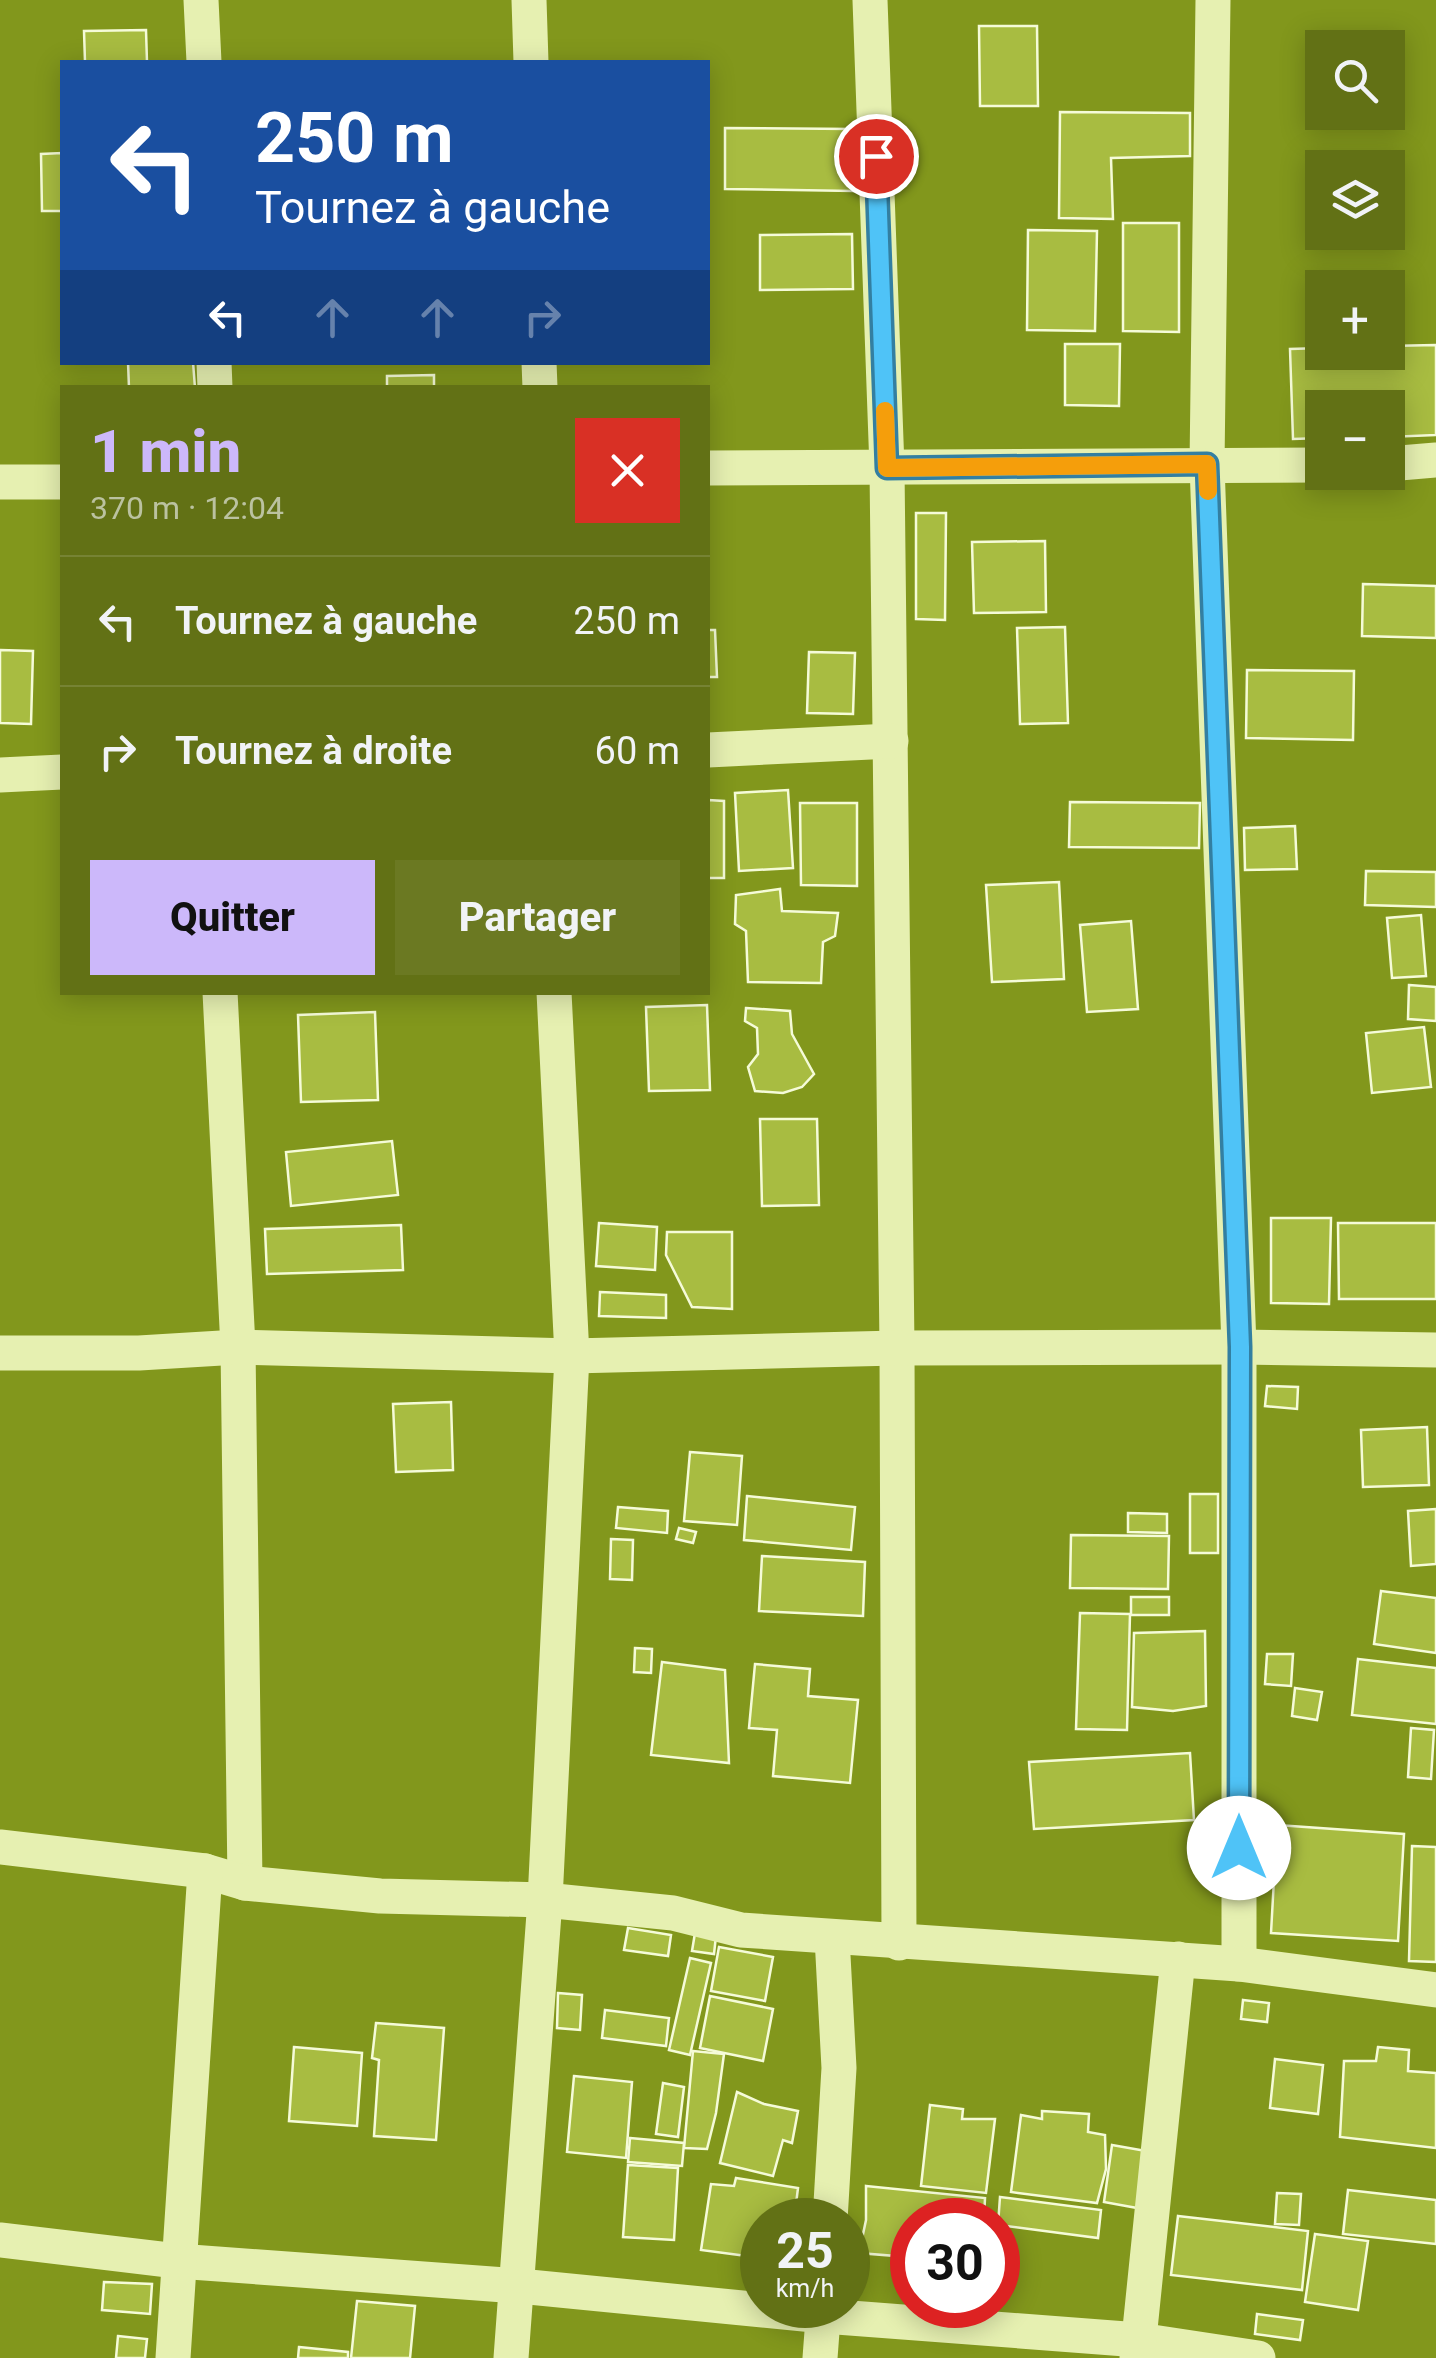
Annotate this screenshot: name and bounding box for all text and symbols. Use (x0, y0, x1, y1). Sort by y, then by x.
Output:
map controls (1305, 30, 1405, 490)
button: search (1305, 30, 1405, 130)
text: 250 m (255, 97, 454, 179)
icon: left (90, 100, 220, 230)
pin (834, 114, 919, 199)
icon: arrive (849, 129, 904, 184)
button: layers (1305, 150, 1405, 250)
text: Tournez à gauche (255, 181, 610, 234)
button: + (1305, 270, 1405, 370)
icon: left (200, 290, 255, 345)
icon: ahead (305, 290, 360, 345)
icon: ahead (410, 290, 465, 345)
icon: right (515, 290, 570, 345)
button: − (1305, 390, 1405, 490)
text: 1 min (90, 416, 241, 487)
button: close (575, 418, 680, 523)
text: 370 m · 12:04 (90, 489, 284, 527)
icon: left (90, 594, 145, 649)
text: Tournez à gauche (175, 599, 477, 643)
text: 250 m (573, 599, 680, 643)
icon: right (90, 724, 145, 779)
text: Tournez à droite (175, 729, 452, 773)
text: 60 m (595, 729, 680, 773)
button: Quitter (90, 860, 375, 975)
button: Partager (395, 860, 680, 975)
position arrow (1187, 1796, 1291, 1900)
speed limit sign: 30 (890, 2198, 1020, 2328)
text: 25 (776, 2222, 834, 2280)
text: km/h (776, 2274, 834, 2303)

